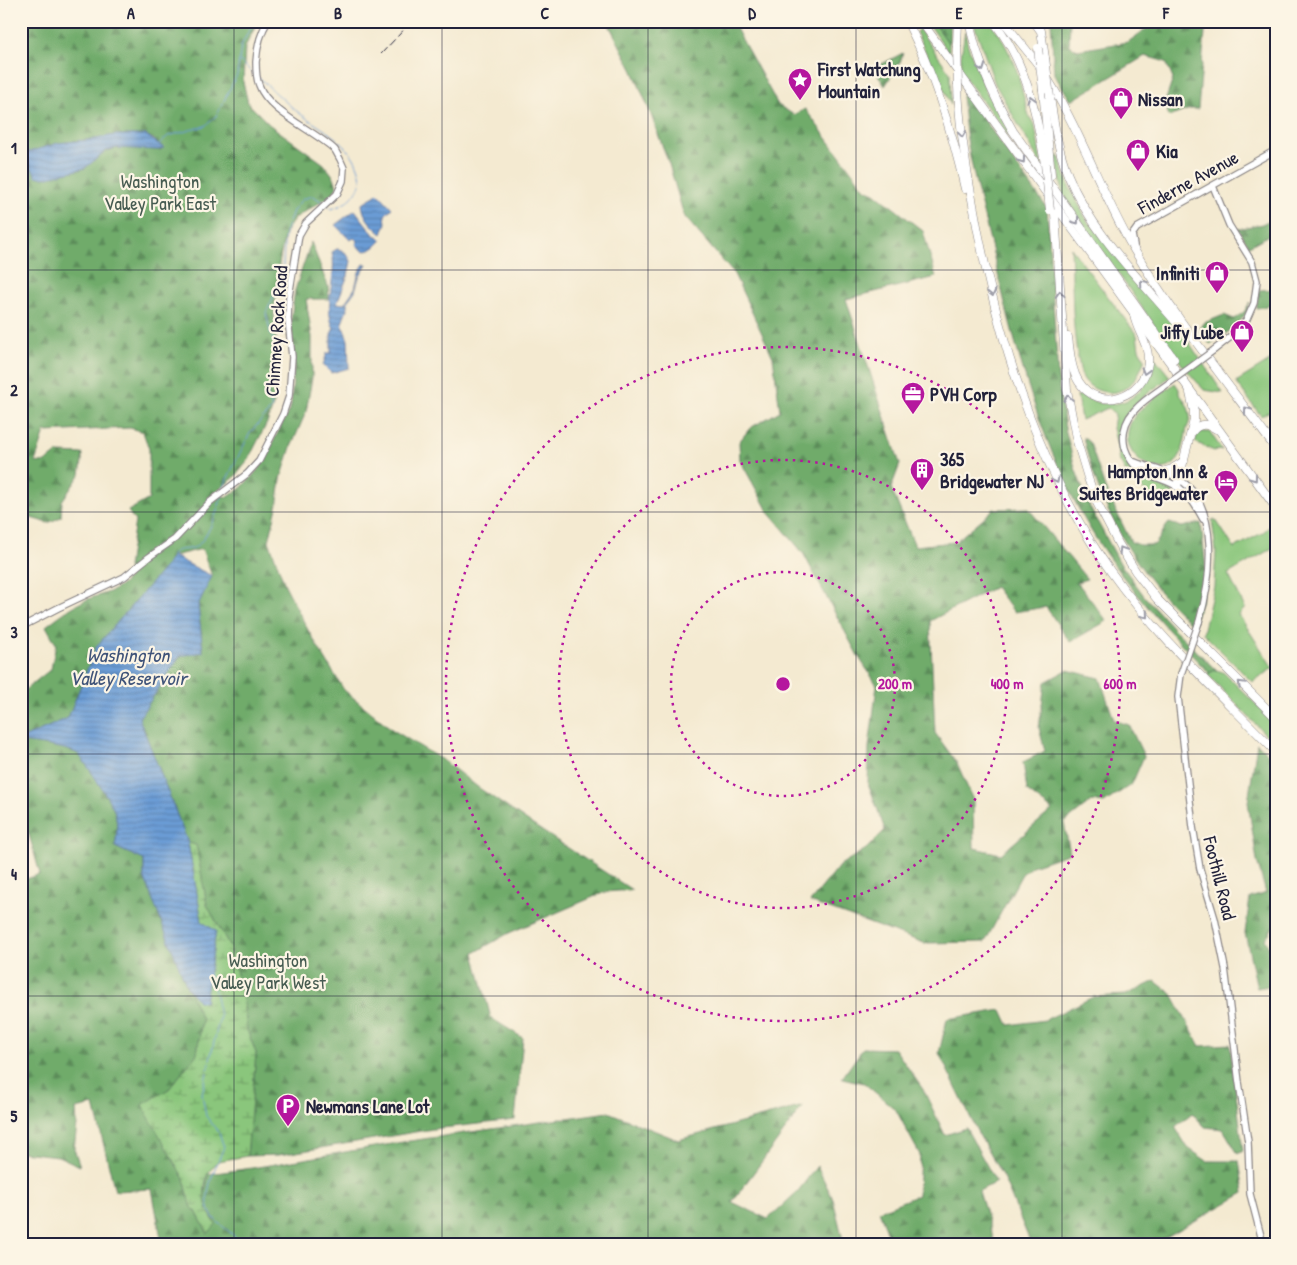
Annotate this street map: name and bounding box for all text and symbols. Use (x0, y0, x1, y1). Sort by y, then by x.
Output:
text: A (127, 2, 135, 24)
text: B (334, 2, 342, 24)
text: C (541, 2, 550, 24)
text: D (748, 2, 756, 24)
text: E (955, 2, 963, 24)
text: F (1162, 2, 1170, 24)
place label: First Watchung Mountain (817, 56, 921, 104)
one-way arrow (976, 63, 986, 72)
place icon: First Watchung Mountain (787, 67, 813, 101)
shop icon: Nissan (1108, 86, 1134, 120)
place label: Nissan (1138, 86, 1183, 112)
one-way arrow (1026, 96, 1036, 104)
one-way arrow (956, 129, 966, 138)
text: 1 (11, 137, 17, 159)
shop icon: Kia (1125, 138, 1151, 172)
place label: Kia (1156, 138, 1178, 164)
street label: Finderne Avenue (1132, 144, 1243, 221)
one-way arrow (1015, 154, 1025, 163)
park label: Washington Valley Park East (104, 168, 217, 216)
one-way arrow (1070, 215, 1079, 225)
place label: Infiniti (1156, 260, 1200, 286)
shop icon: Infiniti (1204, 260, 1230, 294)
street label: Chimney Rock Road (258, 264, 294, 397)
one-way arrow (1140, 280, 1149, 289)
one-way arrow (987, 288, 997, 296)
one-way arrow (1055, 290, 1066, 298)
place label: Jiffy Lube (1160, 319, 1224, 346)
shop icon: Jiffy Lube (1229, 319, 1255, 353)
one-way arrow (1141, 366, 1151, 374)
text: 2 (10, 379, 18, 401)
office icon: PVH Corp (900, 381, 926, 415)
place label: PVH Corp (930, 381, 997, 408)
one-way arrow (1064, 393, 1074, 402)
one-way arrow (1244, 406, 1253, 416)
place label: 365 Bridgewater NJ (940, 446, 1044, 495)
building icon: 365 Bridgewater NJ (909, 457, 935, 491)
place label: Hampton Inn & Suites Bridgewater (1079, 458, 1209, 507)
hotel icon: Hampton Inn & Suites Bridgewater (1213, 469, 1239, 503)
one-way arrow (1248, 472, 1257, 482)
one-way arrow (1050, 474, 1060, 483)
one-way arrow (1118, 546, 1128, 555)
one-way arrow (1139, 610, 1148, 619)
text: 3 (10, 621, 18, 643)
water label: Washington Valley Reservoir (69, 641, 189, 692)
text: 200 m (878, 673, 912, 694)
text: 400 m (991, 673, 1023, 694)
text: 600 m (1103, 673, 1137, 694)
centre of rings (774, 675, 792, 693)
one-way arrow (1238, 681, 1247, 690)
street label: Foothill Road (1197, 833, 1243, 923)
text: 4 (11, 863, 17, 885)
park label: Washington Valley Park West (210, 947, 326, 995)
parking icon: Newmans Lane Lot (275, 1093, 301, 1127)
place label: Newmans Lane Lot (306, 1093, 431, 1119)
text: 5 (11, 1105, 18, 1127)

